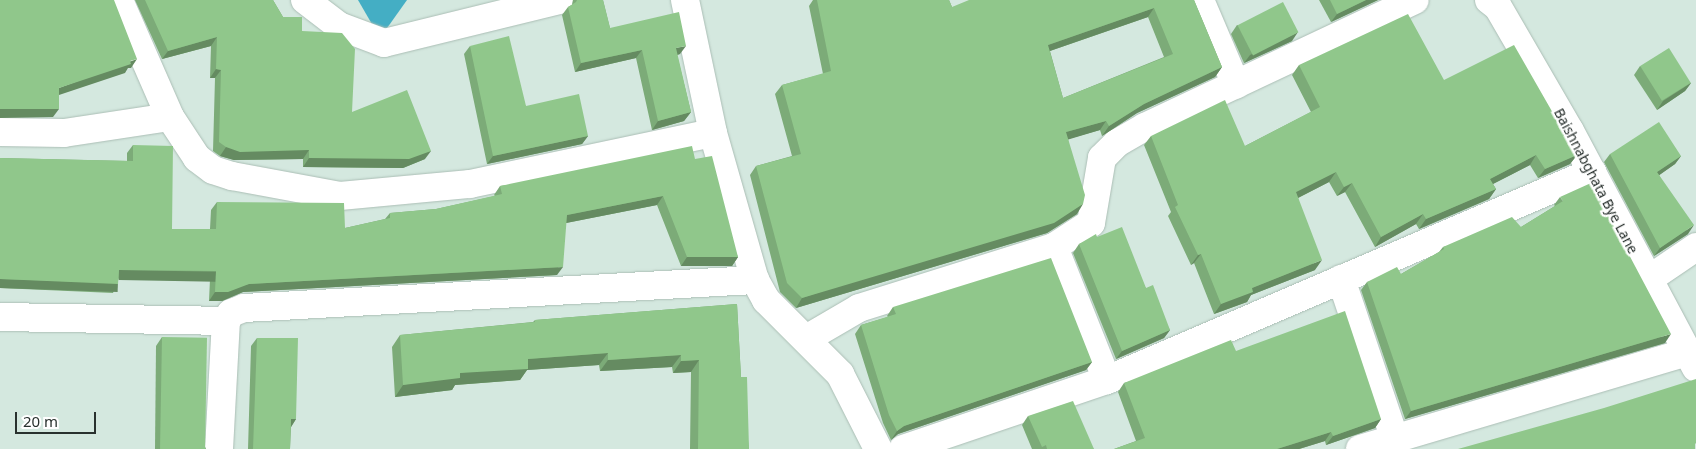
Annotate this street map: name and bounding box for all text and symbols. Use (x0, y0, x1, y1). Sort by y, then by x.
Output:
street label: Baishnabghata Bye Lane (1551, 105, 1641, 257)
scale bar (18, 402, 99, 434)
text: 20 m (23, 411, 58, 431)

